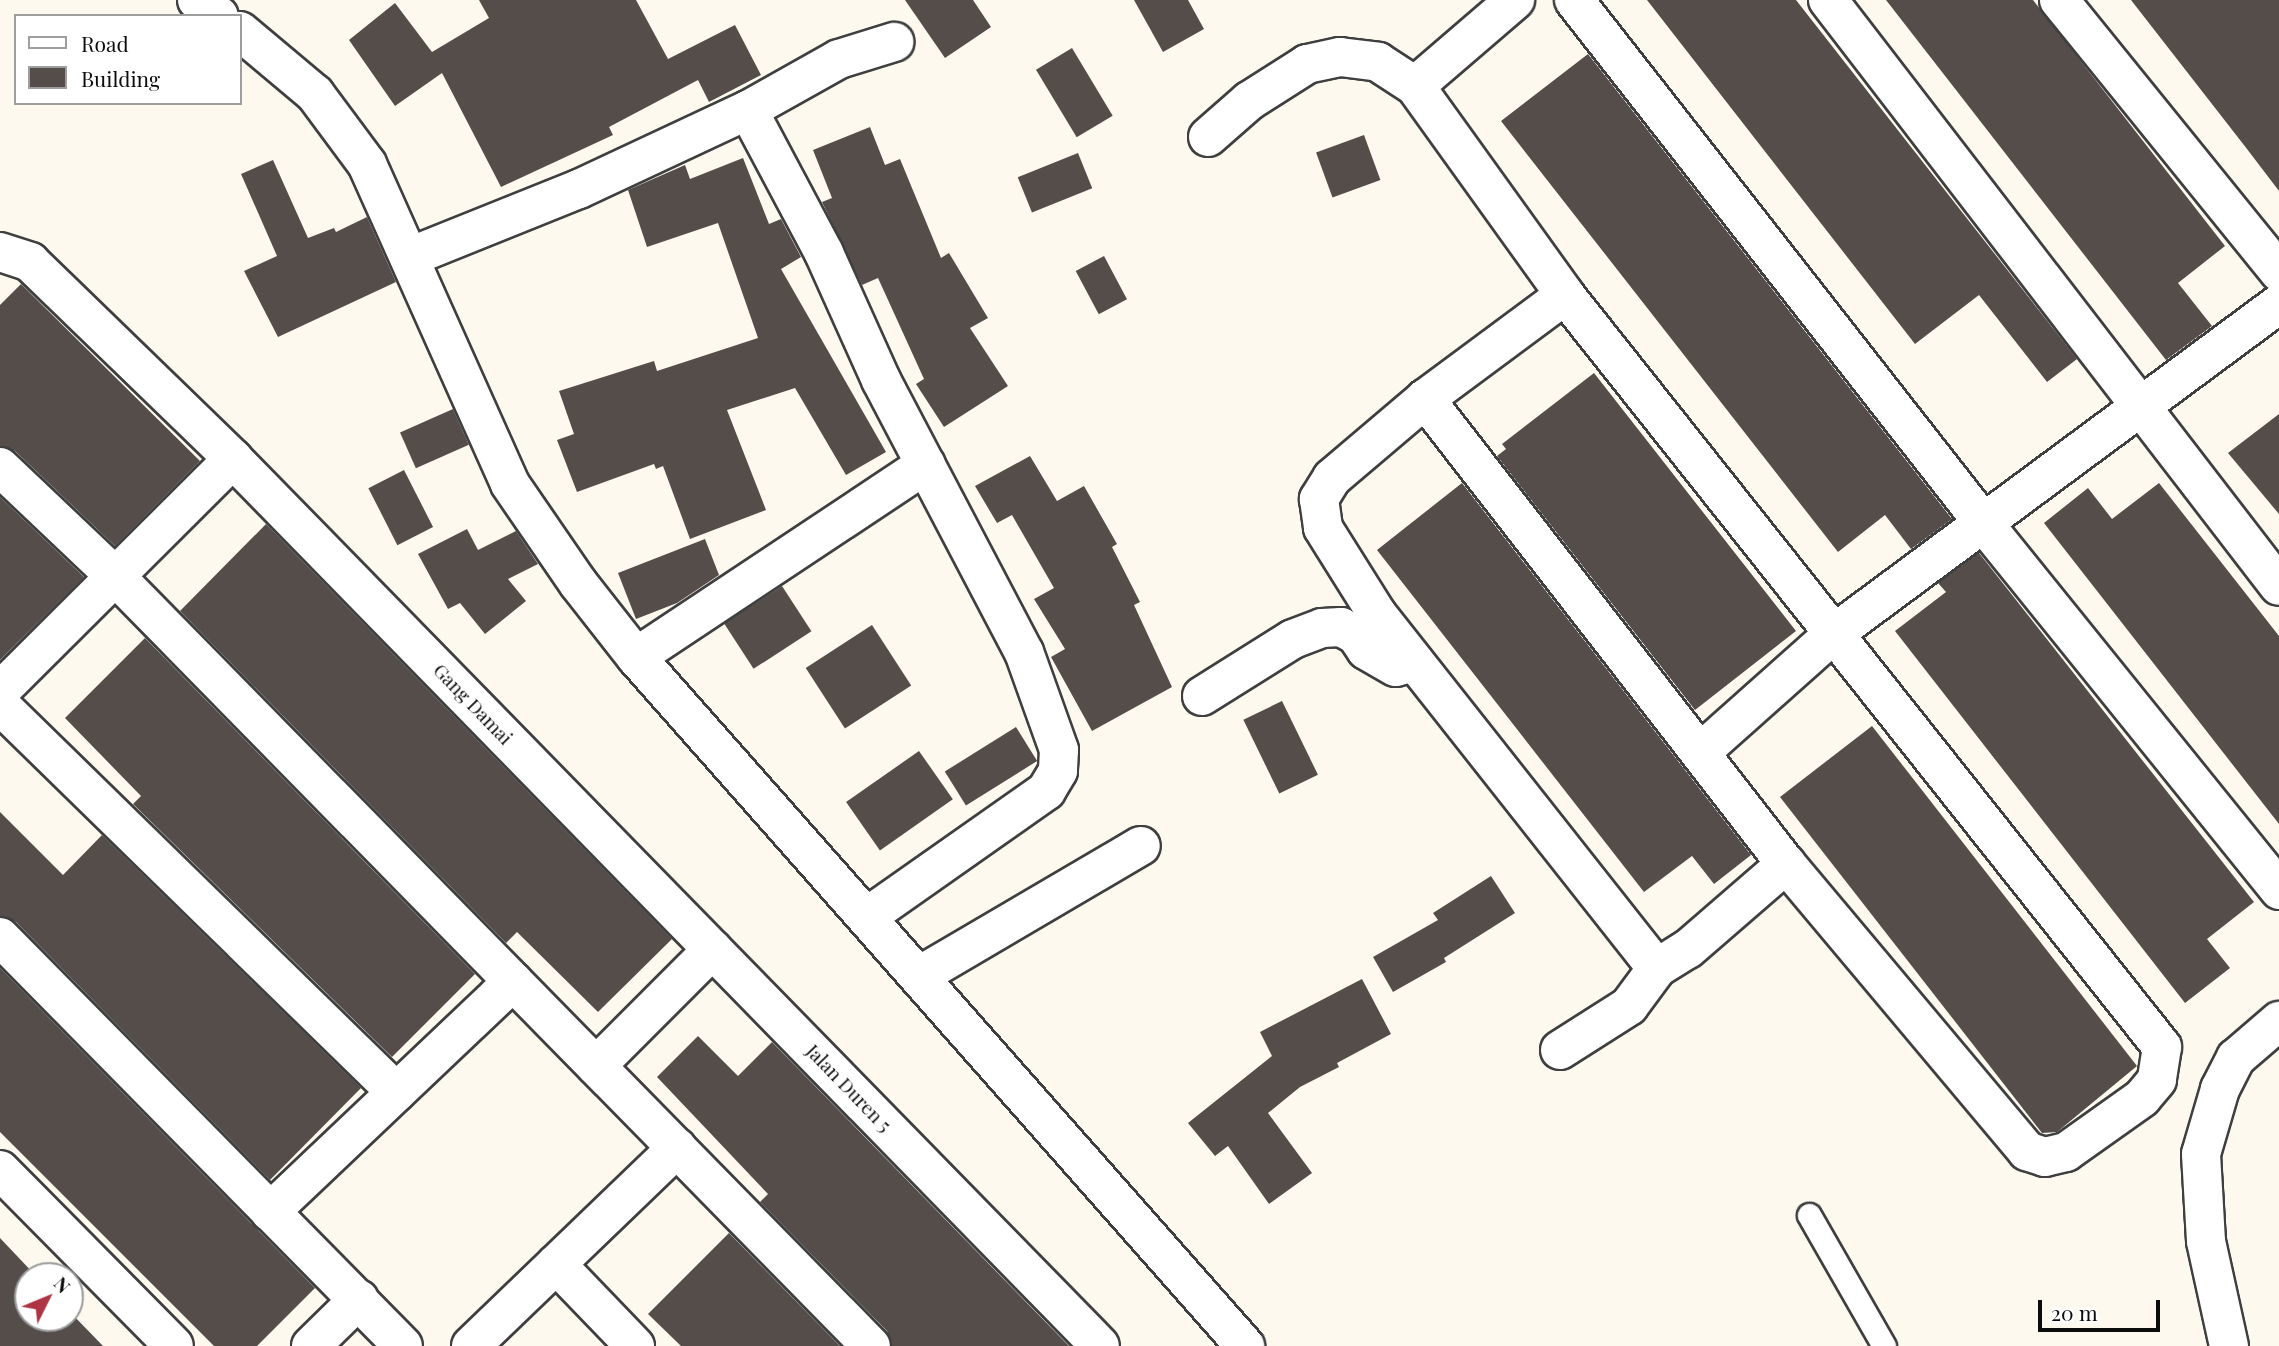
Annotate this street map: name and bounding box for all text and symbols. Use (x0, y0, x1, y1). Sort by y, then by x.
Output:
legend (14, 14, 242, 105)
text: Road (81, 29, 129, 57)
text: Building (81, 64, 160, 92)
street label: Gang Damai (429, 659, 517, 749)
street label: Jalan Duren 5 (802, 1040, 896, 1136)
north arrow (14, 1262, 84, 1332)
text: N (49, 1270, 77, 1298)
scale bar (2041, 1286, 2164, 1330)
text: 20 m (2051, 1298, 2098, 1326)

